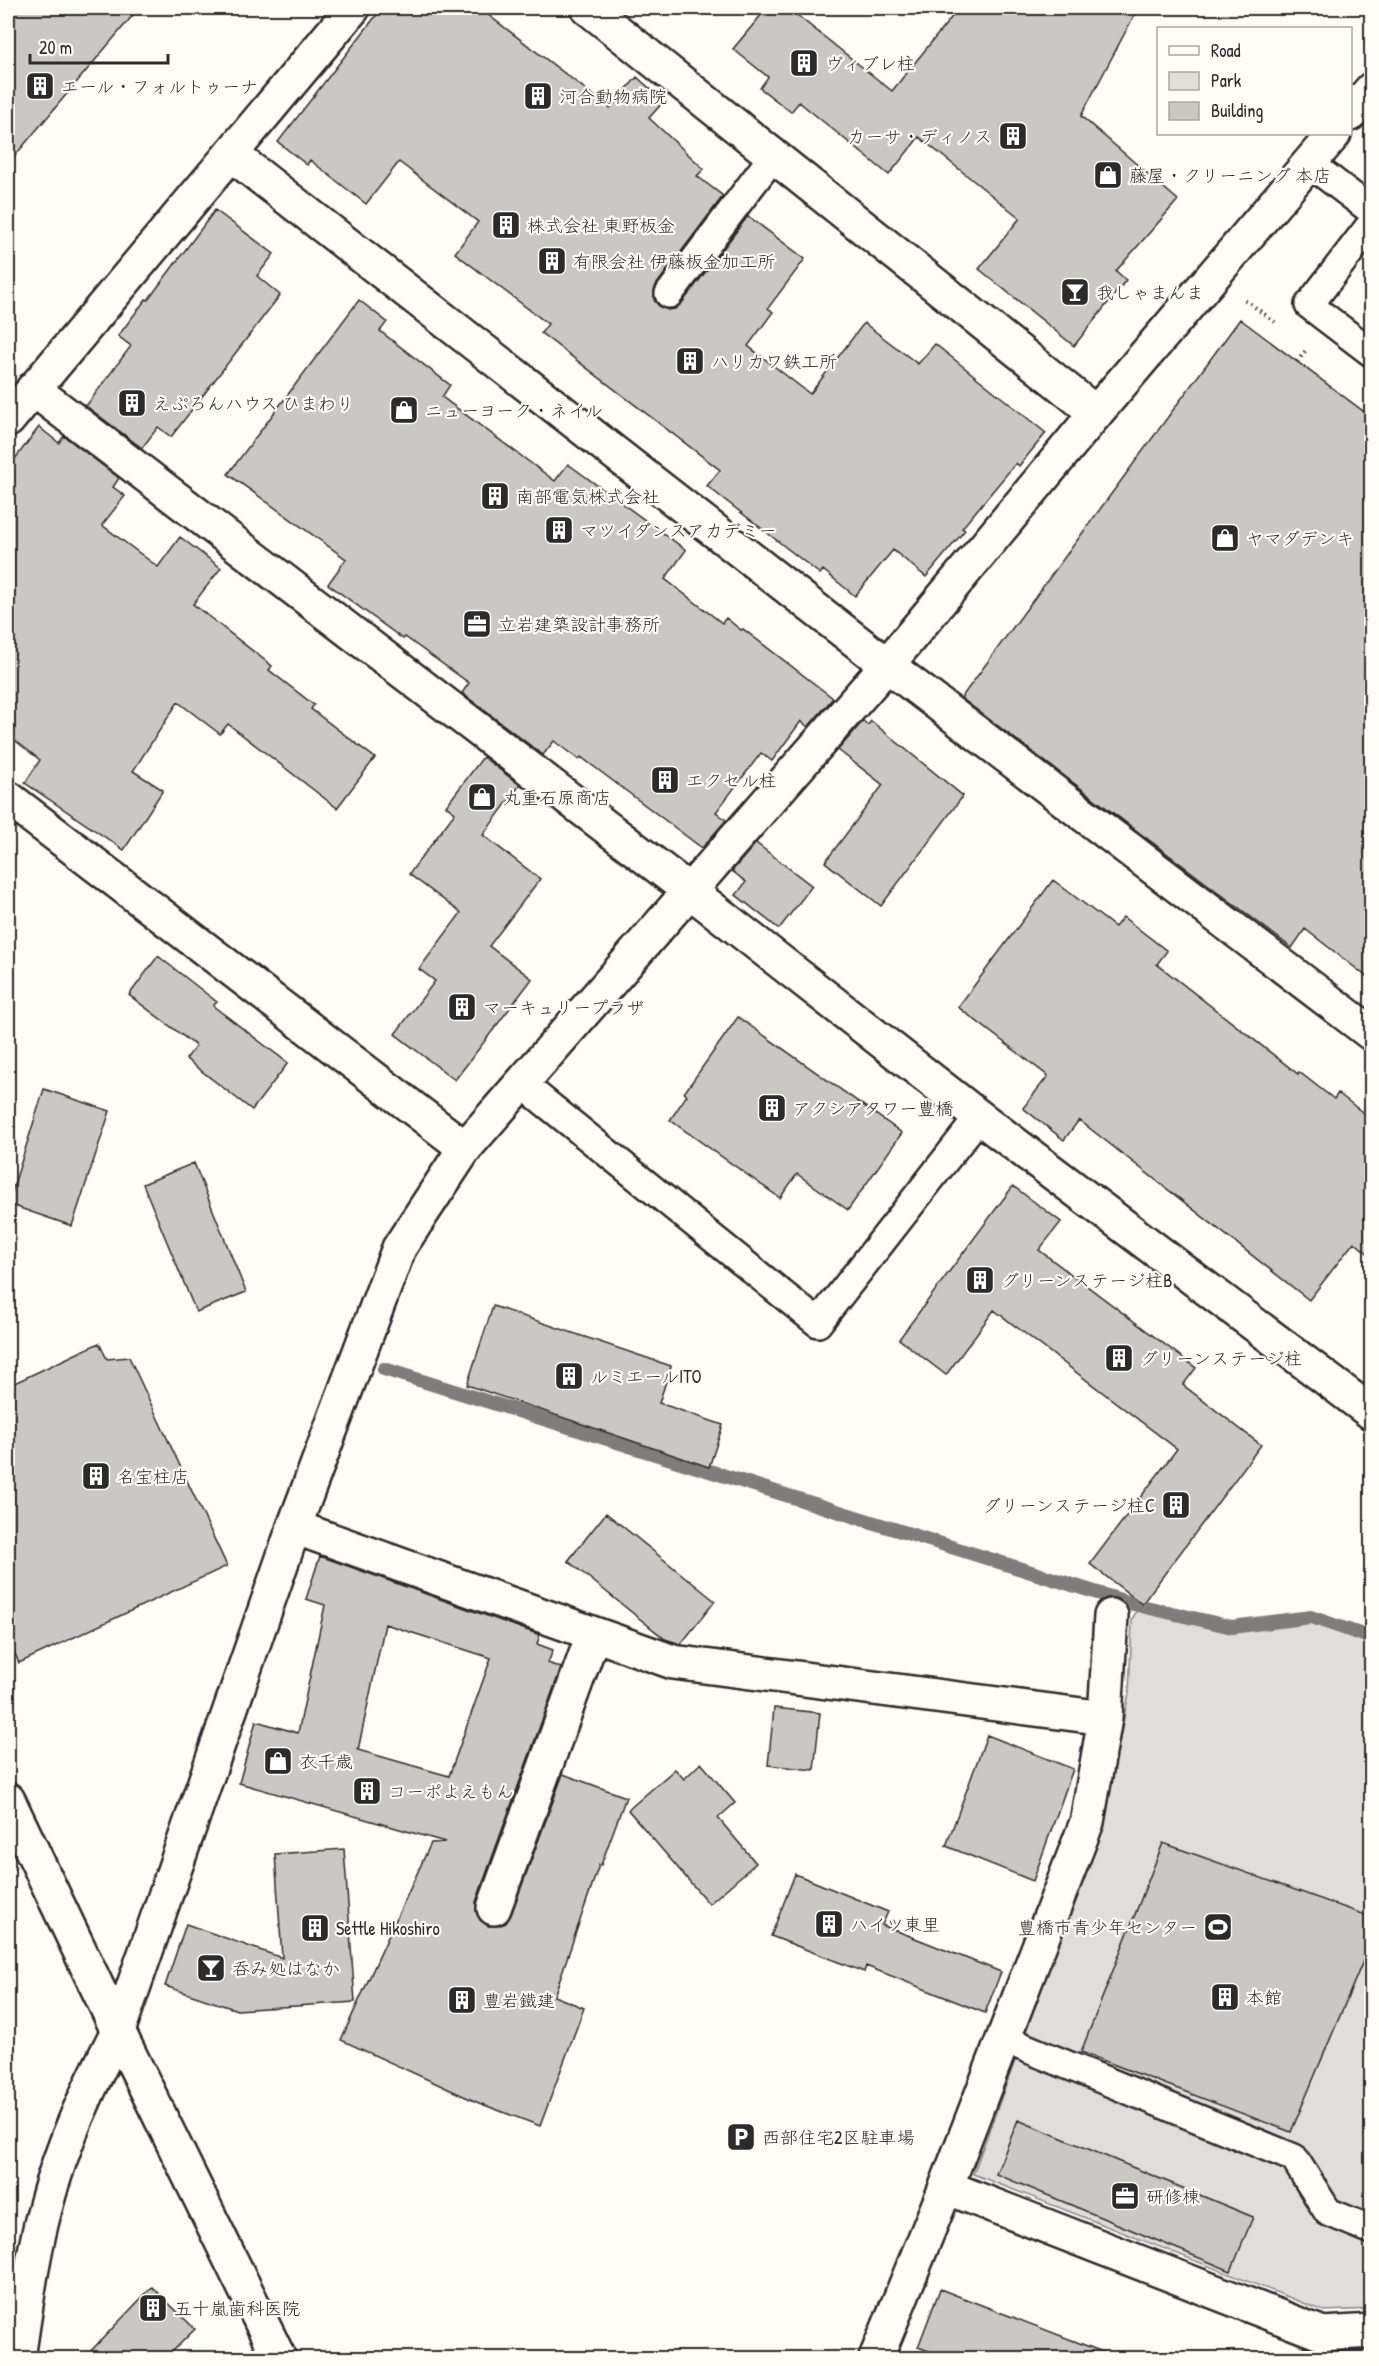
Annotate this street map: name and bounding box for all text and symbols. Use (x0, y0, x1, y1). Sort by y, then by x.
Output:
scale bar (30, 27, 168, 65)
legend (1157, 27, 1352, 135)
text: 20 m (39, 35, 72, 60)
text: Road (1211, 38, 1241, 63)
building icon: ヴィブレ柱 (788, 47, 820, 79)
place label: ヴィブレ柱 (825, 51, 915, 76)
text: Park (1211, 68, 1242, 93)
building icon: エール・フォルトゥーナ (24, 70, 56, 102)
place label: エール・フォルトゥーナ (61, 74, 258, 99)
building icon: 河合動物病院 (522, 80, 554, 112)
place label: 河合動物病院 (559, 84, 667, 109)
text: Building (1211, 98, 1263, 123)
building icon: カーサ・ディノス (997, 120, 1029, 152)
place label: カーサ・ディノス (847, 124, 992, 149)
shop icon: 藤屋・クリーニング 本店 (1092, 159, 1124, 191)
place label: 藤屋・クリーニング 本店 (1129, 163, 1331, 188)
building icon: 株式会社 東野板金 (490, 209, 522, 241)
place label: 株式会社 東野板金 (527, 213, 675, 238)
building icon: 有限会社 伊藤板金加工所 (536, 245, 568, 277)
place label: 有限会社 伊藤板金加工所 (573, 249, 775, 274)
bar icon: 我しゃまんま (1059, 276, 1091, 308)
place label: 我しゃまんま (1096, 280, 1204, 305)
building icon: ハリカワ鉄工所 (674, 345, 706, 377)
place label: ハリカワ鉄工所 (711, 349, 837, 374)
building icon: えぷろんハウス ひまわり (116, 387, 148, 419)
place label: えぷろんハウス ひまわり (153, 391, 354, 416)
shop icon: ニューヨーク・ネイル (388, 394, 420, 426)
place label: ニューヨーク・ネイル (425, 398, 603, 423)
building icon: 南部電気株式会社 (479, 480, 511, 512)
place label: 南部電気株式会社 (516, 484, 660, 509)
building icon: マツイダンスアカデミー (543, 514, 575, 546)
place label: マツイダンスアカデミー (580, 518, 777, 543)
shop icon: ヤマダデンキ (1209, 522, 1241, 554)
place label: ヤマダデンキ (1246, 526, 1354, 551)
office icon: 立岩建築設計事務所 (461, 608, 493, 640)
place label: 立岩建築設計事務所 (498, 612, 660, 637)
building icon: エクセル柱 (649, 764, 681, 796)
place label: エクセル柱 (686, 768, 777, 793)
shop icon: 丸重石原商店 (466, 781, 498, 813)
place label: 丸重石原商店 (503, 785, 611, 810)
building icon: マーキュリープラザ (446, 991, 478, 1023)
place label: マーキュリープラザ (483, 995, 644, 1020)
building icon: アクシアタワー豊橋 (756, 1092, 788, 1124)
place label: アクシアタワー豊橋 (793, 1096, 953, 1121)
building icon: グリーンステージ柱B (964, 1264, 996, 1296)
place label: グリーンステージ柱B (1001, 1268, 1173, 1293)
building icon: グリーンステージ柱 (1103, 1342, 1135, 1374)
place label: グリーンステージ柱 (1140, 1346, 1302, 1371)
building icon: ルミエールITO (553, 1360, 585, 1392)
place label: ルミエールITO (590, 1364, 702, 1389)
building icon: 名宝柱店 (80, 1460, 112, 1492)
place label: 名宝柱店 (117, 1464, 189, 1489)
building icon: グリーンステージ柱C (1160, 1489, 1192, 1521)
place label: グリーンステージ柱C (983, 1493, 1155, 1518)
shop icon: 衣千歳 (262, 1745, 294, 1777)
place label: 衣千歳 (299, 1749, 353, 1774)
building icon: コーポよえもん (351, 1775, 383, 1807)
place label: コーポよえもん (388, 1779, 514, 1804)
building icon: ハイツ東里 (813, 1908, 845, 1940)
sports icon: 豊橋市青少年センター (1202, 1911, 1234, 1943)
building icon: Settle Hikoshiro (299, 1912, 331, 1944)
place label: ハイツ東里 (850, 1912, 940, 1937)
place label: 豊橋市青少年センター (1018, 1915, 1197, 1940)
place label: Settle Hikoshiro (336, 1916, 440, 1941)
bar icon: 呑み処はなか (195, 1952, 227, 1984)
place label: 呑み処はなか (232, 1956, 340, 1981)
building icon: 本館 (1209, 1981, 1241, 2013)
building icon: 豊岩鐵建 (446, 1984, 478, 2016)
place label: 本館 (1246, 1985, 1282, 2010)
place label: 豊岩鐵建 (483, 1988, 555, 2013)
parking icon: 西部住宅2区駐車場 (725, 2121, 757, 2153)
place label: 西部住宅2区駐車場 (762, 2125, 914, 2150)
office icon: 研修棟 (1109, 2180, 1141, 2212)
place label: 研修棟 (1146, 2184, 1200, 2209)
building icon: 五十嵐歯科医院 (137, 2292, 169, 2324)
place label: 五十嵐歯科医院 (174, 2296, 300, 2321)

